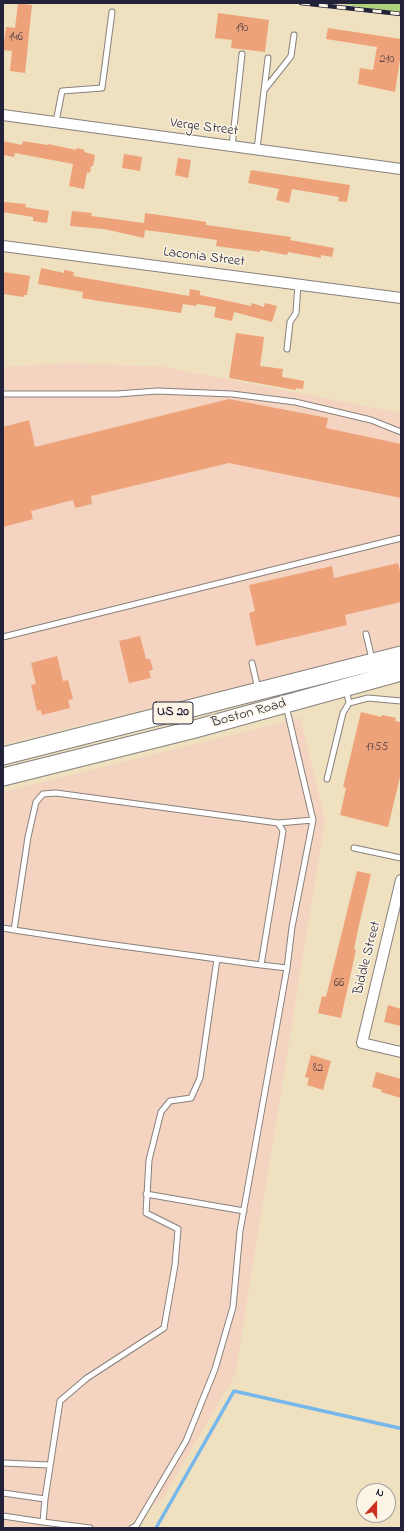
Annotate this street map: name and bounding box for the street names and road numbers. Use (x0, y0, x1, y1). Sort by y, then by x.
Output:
street label: Verge Street (169, 115, 239, 141)
street label: Laconia Street (162, 245, 246, 271)
street label: Boston Road (210, 696, 288, 732)
road number: US 20 (153, 702, 193, 724)
street label: Biddle Street (351, 920, 385, 996)

